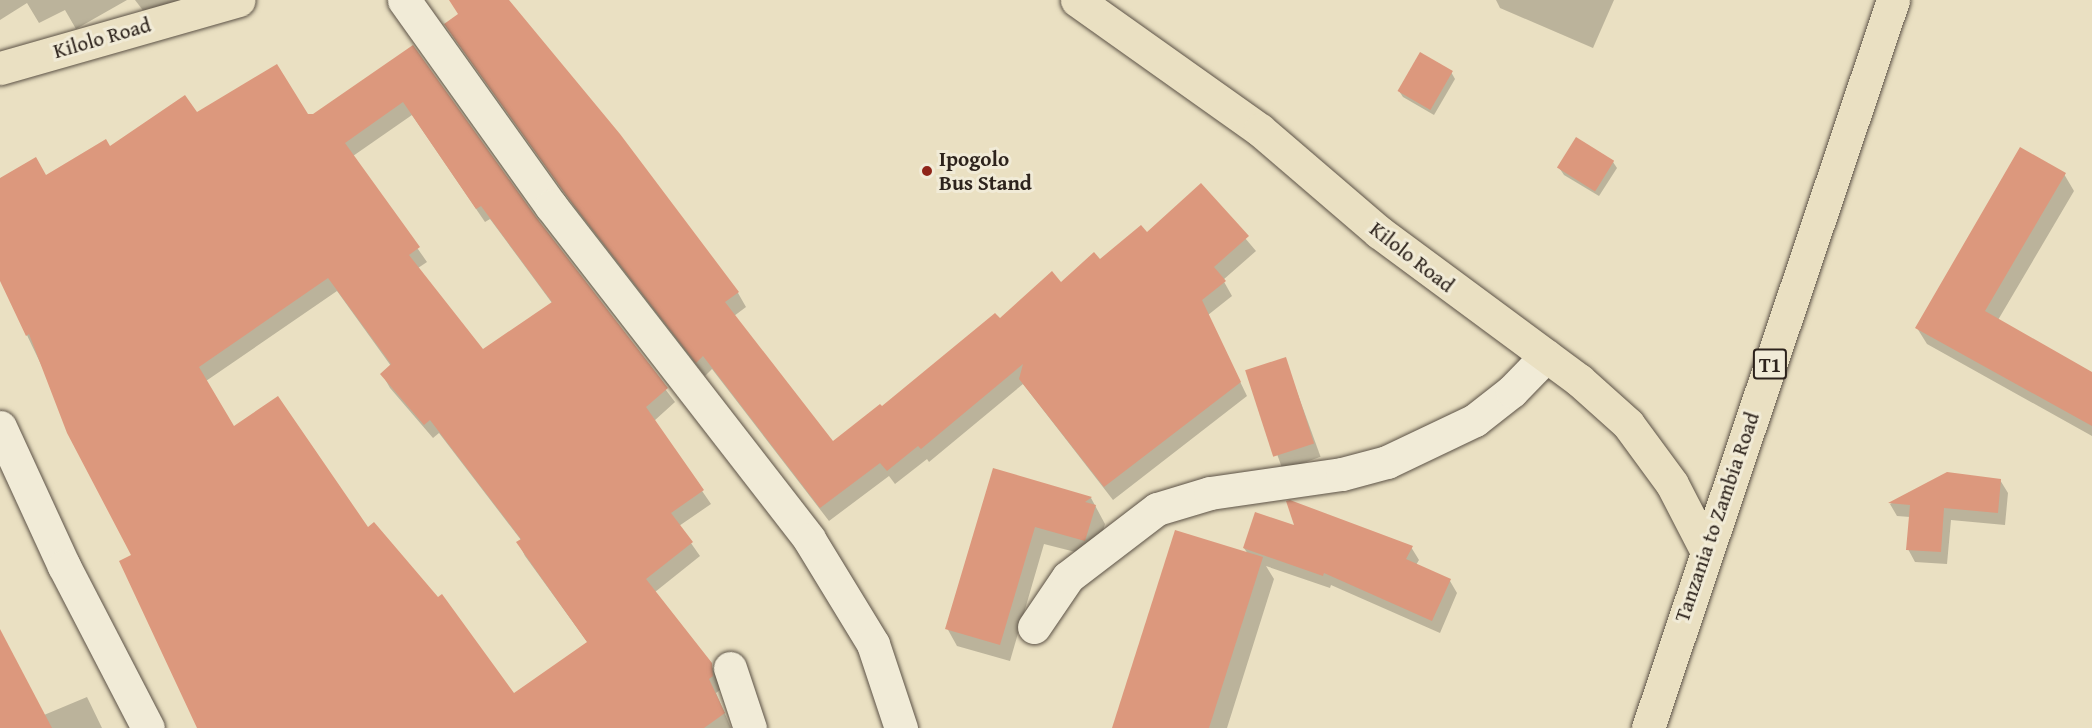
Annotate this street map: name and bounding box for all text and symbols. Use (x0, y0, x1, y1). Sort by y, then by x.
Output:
street label: Kilolo Road (50, 12, 154, 64)
place label: Ipogolo Bus Stand (939, 146, 1032, 196)
marker: Ipogolo Bus Stand (920, 164, 934, 178)
street label: Kilolo Road (1365, 216, 1459, 298)
road number: T1 (1752, 347, 1788, 381)
street label: Tanzania to Zambia Road (1669, 409, 1765, 625)

